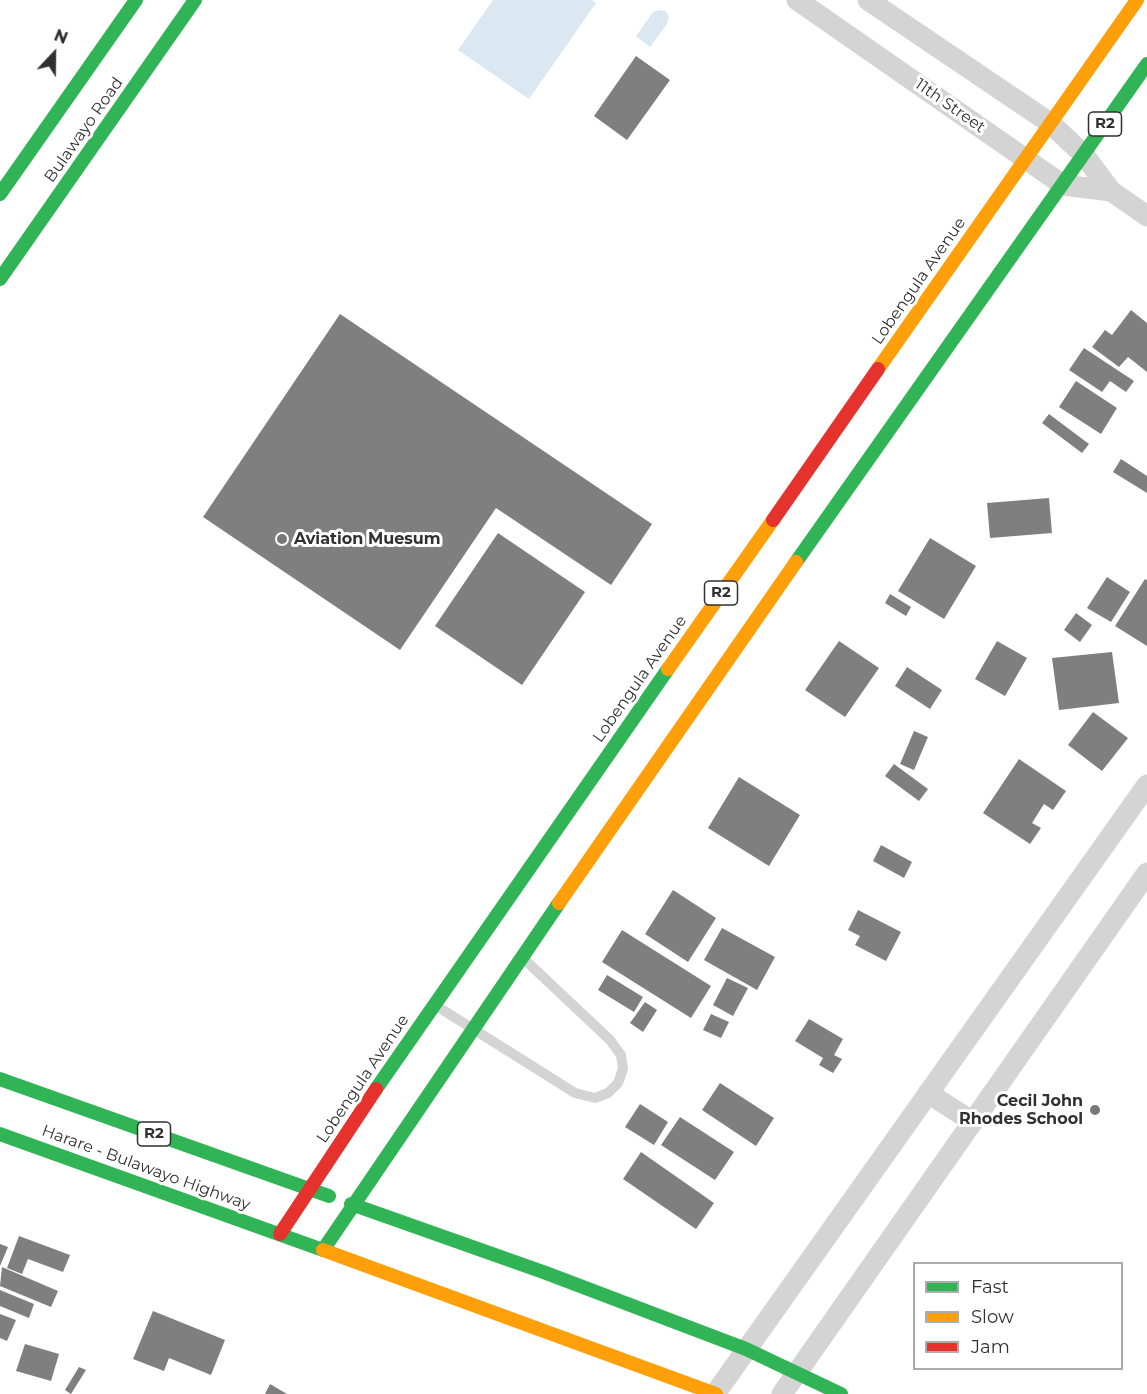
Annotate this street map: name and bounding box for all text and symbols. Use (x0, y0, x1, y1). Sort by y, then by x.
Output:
north arrow (24, 24, 84, 84)
text: N (51, 26, 70, 48)
street label: Bulawayo Road (41, 74, 127, 186)
street label: 11th Street (911, 75, 989, 137)
road number: R2 (1088, 112, 1122, 136)
street label: Lobengula Avenue (868, 214, 970, 348)
place label: Aviation Muesum (294, 529, 441, 549)
marker: Aviation Muesum (275, 532, 289, 546)
road number: R2 (704, 581, 738, 605)
street label: Lobengula Avenue (589, 612, 691, 746)
street label: Lobengula Avenue (313, 1011, 413, 1147)
place label: Cecil John Rhodes School (959, 1091, 1083, 1129)
marker: Cecil John Rhodes School (1088, 1103, 1102, 1117)
street label: Harare - Bulawayo Highway (39, 1121, 253, 1215)
road number: R2 (138, 1122, 170, 1146)
legend (913, 1262, 1123, 1370)
text: Fast (971, 1276, 1009, 1298)
text: Slow (971, 1306, 1014, 1328)
text: Jam (971, 1336, 1010, 1358)

